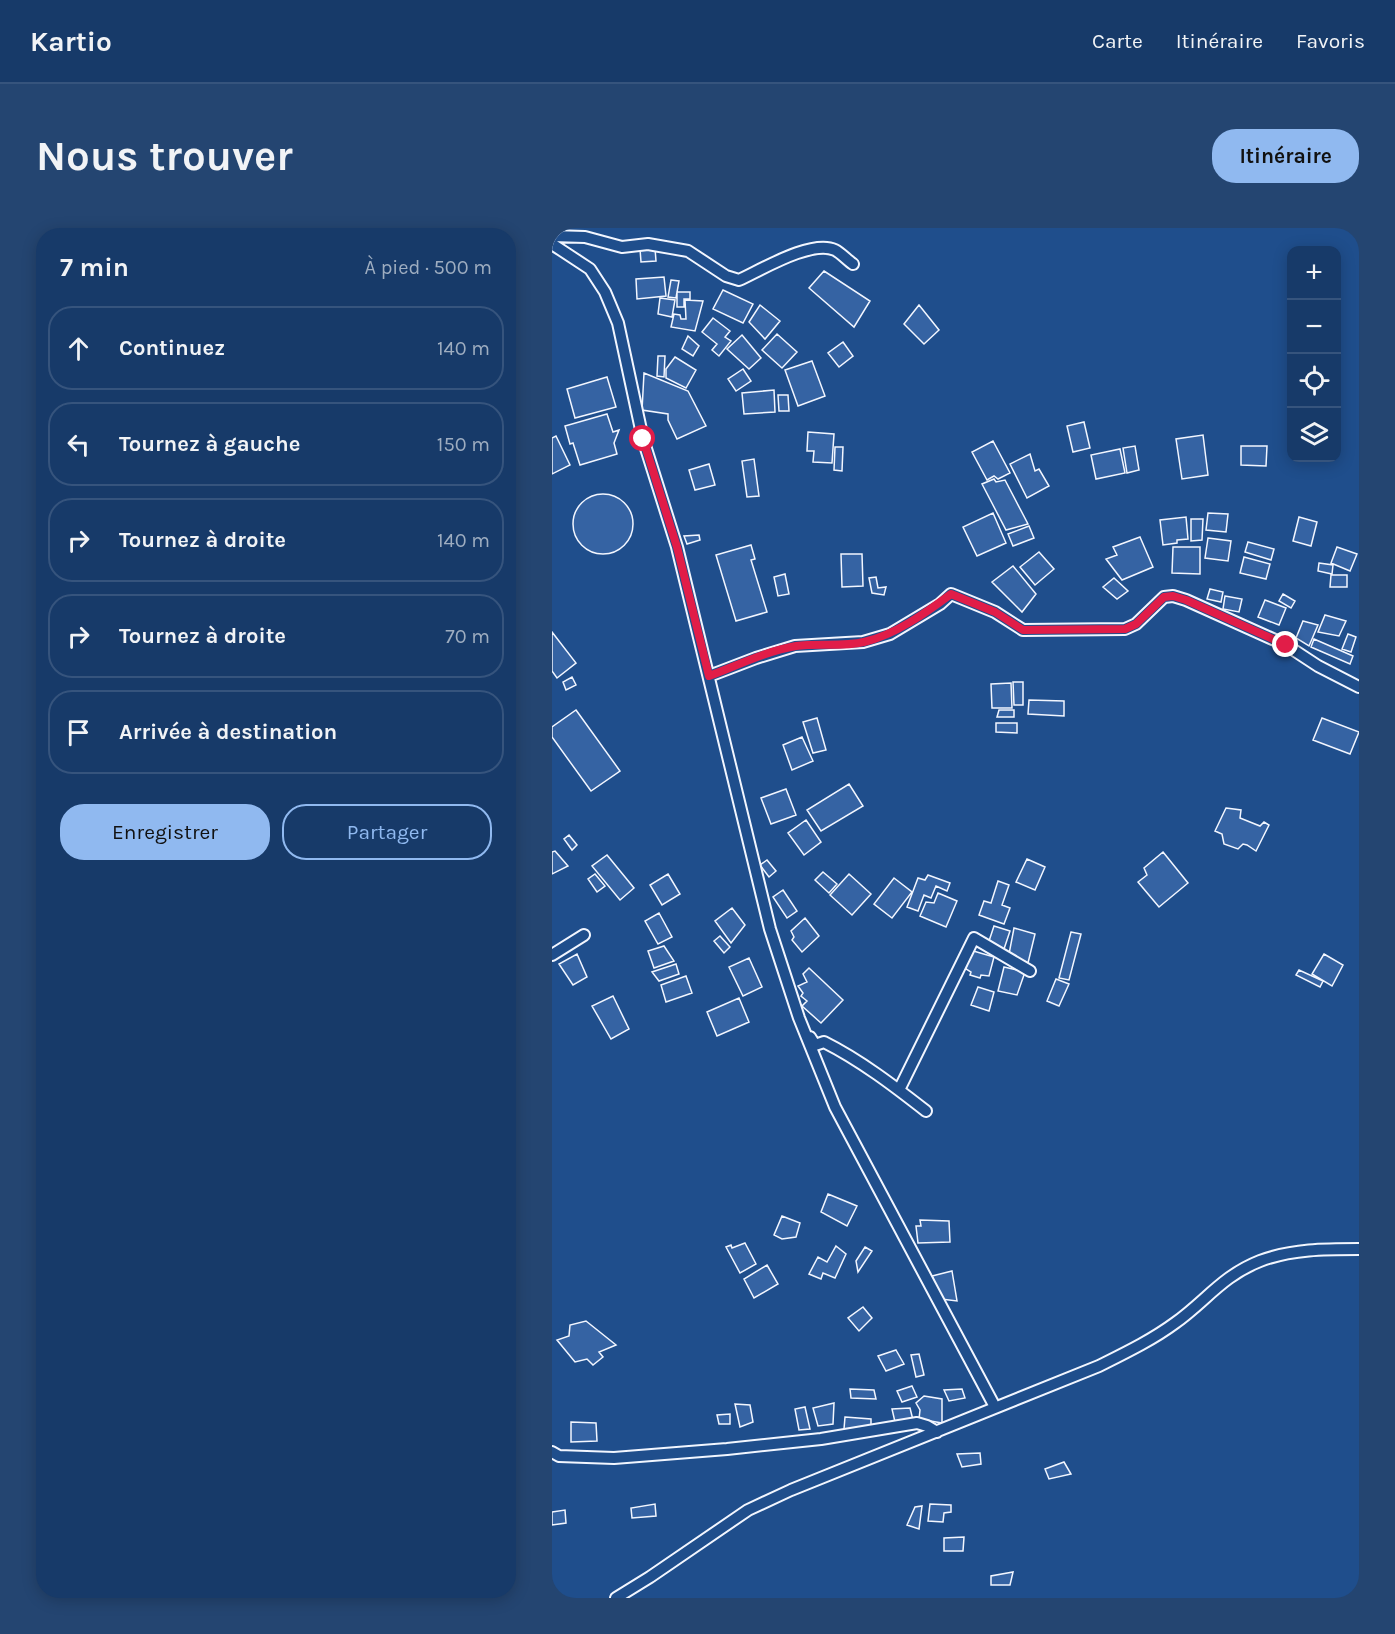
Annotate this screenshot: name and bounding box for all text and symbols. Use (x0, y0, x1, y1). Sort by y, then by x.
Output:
text: Kartio (30, 25, 112, 58)
text: Carte (1092, 29, 1143, 53)
text: Itinéraire (1176, 29, 1263, 53)
text: Favoris (1296, 29, 1365, 53)
button: Itinéraire (1212, 129, 1359, 183)
text: Nous trouver (36, 131, 293, 181)
map controls (1287, 246, 1341, 462)
button: + (1287, 246, 1341, 300)
text: 7 min (60, 252, 129, 283)
text: À pied · 500 m (364, 256, 492, 279)
button: − (1287, 300, 1341, 354)
icon: ahead (62, 332, 95, 365)
text: Continuez (119, 335, 225, 361)
text: 140 m (437, 337, 490, 360)
button: locate (1287, 354, 1341, 408)
button: layers (1287, 408, 1341, 462)
route start (629, 425, 655, 451)
icon: left (62, 428, 95, 461)
text: Tournez à gauche (119, 431, 300, 457)
text: 150 m (437, 433, 490, 456)
icon: right (62, 524, 95, 557)
text: Tournez à droite (119, 527, 286, 553)
text: 140 m (437, 529, 490, 552)
icon: right (62, 620, 95, 653)
text: Tournez à droite (119, 623, 286, 649)
text: 70 m (445, 625, 490, 648)
route end (1272, 631, 1298, 657)
icon: arrive (62, 716, 95, 749)
text: Arrivée à destination (119, 719, 337, 745)
button: Enregistrer (60, 804, 270, 860)
button: Partager (282, 804, 492, 860)

